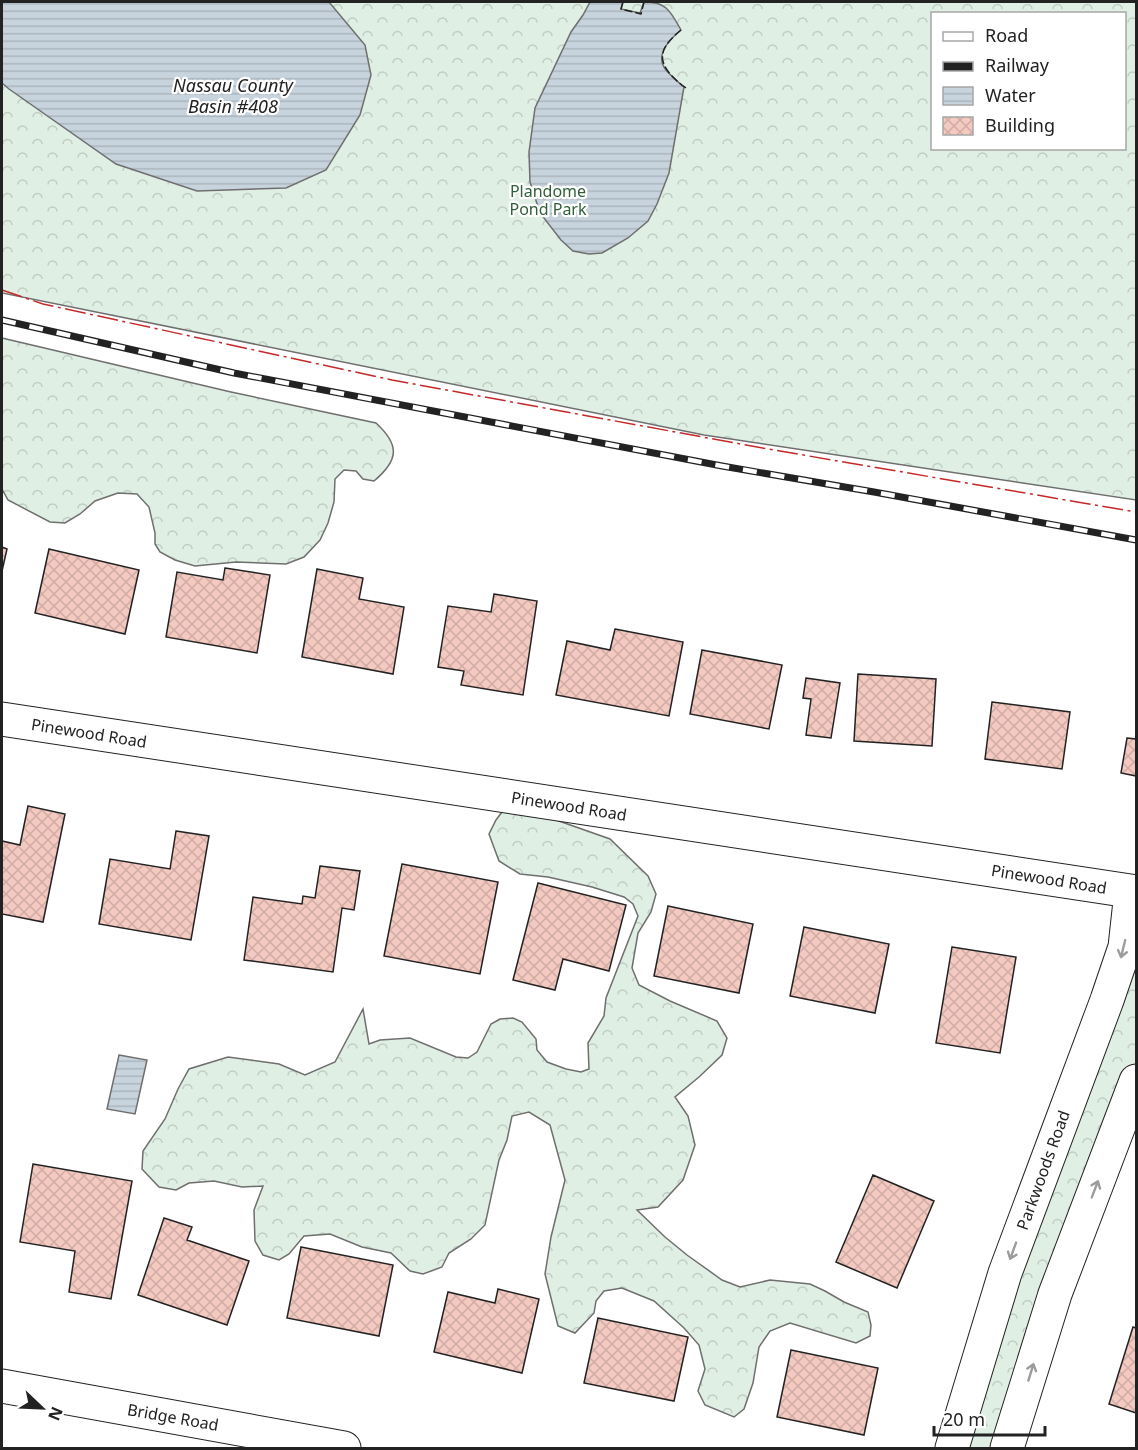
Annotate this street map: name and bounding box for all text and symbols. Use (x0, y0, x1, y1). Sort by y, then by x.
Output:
legend (931, 12, 1126, 150)
text: Road (985, 23, 1028, 47)
text: Railway (985, 53, 1050, 77)
water label: Nassau County Basin #408 (173, 73, 294, 118)
text: Water (985, 83, 1036, 107)
text: Building (985, 113, 1055, 137)
park label: Plandome Pond Park (509, 180, 587, 220)
street label: Pinewood Road (30, 713, 148, 753)
street label: Pinewood Road (510, 786, 628, 826)
street label: Pinewood Road (990, 859, 1108, 899)
one-way arrow (1117, 940, 1128, 959)
street label: Parkwoods Road (1011, 1107, 1075, 1233)
one-way arrow (1090, 1180, 1101, 1198)
one-way arrow (1007, 1241, 1018, 1260)
one-way arrow (1026, 1363, 1037, 1382)
north arrow (12, 1378, 72, 1438)
street label: Bridge Road (126, 1398, 220, 1436)
scale bar (934, 1399, 1045, 1437)
text: N (43, 1404, 68, 1424)
text: 20 m (943, 1407, 985, 1431)

